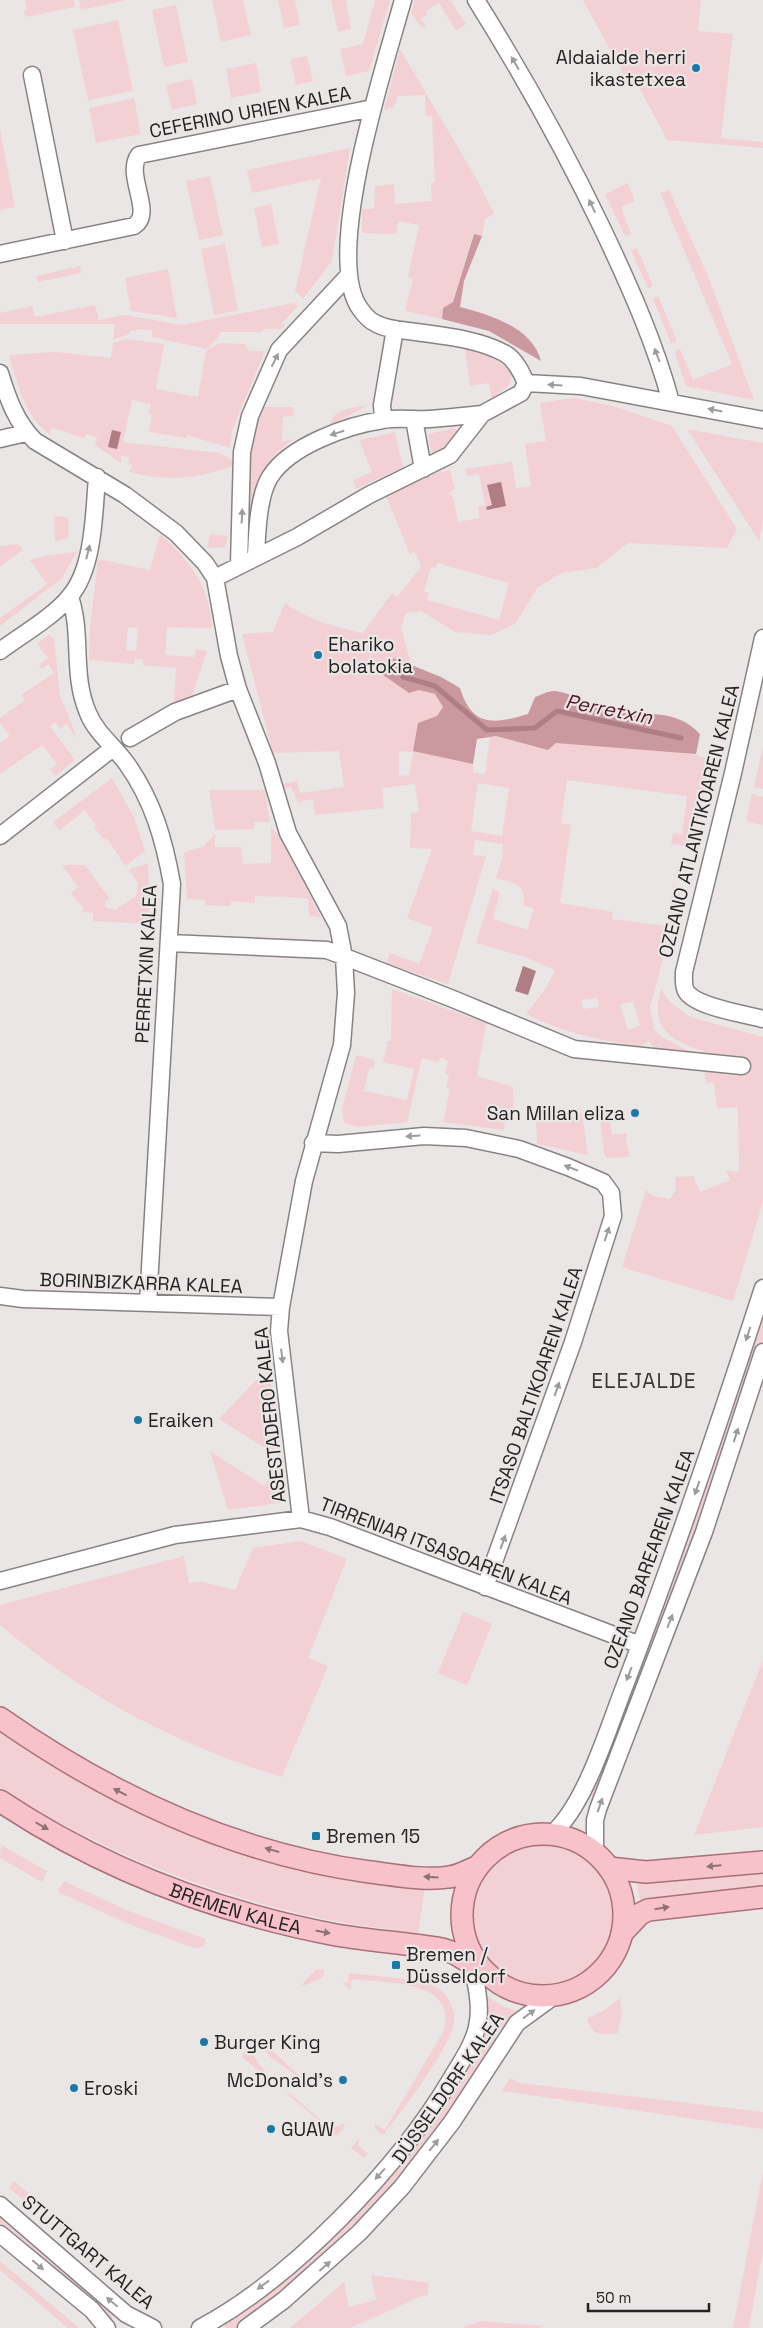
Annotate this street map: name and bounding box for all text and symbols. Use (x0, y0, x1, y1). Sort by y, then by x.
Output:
place label: Aldaialde herri ikastetxea (556, 45, 686, 92)
one-way arrow (510, 57, 519, 70)
marker: Aldaialde herri ikastetxea (690, 62, 702, 74)
street label: CEFERINO URIEN KALEA (147, 80, 353, 144)
one-way arrow (587, 199, 595, 213)
one-way arrow (653, 347, 661, 362)
one-way arrow (271, 352, 279, 367)
one-way arrow (547, 380, 563, 388)
one-way arrow (707, 406, 723, 414)
one-way arrow (329, 430, 344, 438)
one-way arrow (238, 508, 246, 524)
one-way arrow (84, 544, 92, 559)
place label: Ehariko bolatokia (328, 632, 413, 679)
marker: Ehariko bolatokia (312, 649, 324, 661)
street label: OZEANO ATLANTIKOAREN KALEA (653, 682, 745, 960)
water label: Perretxin (563, 688, 655, 730)
street label: PERRETXIN KALEA (129, 884, 163, 1044)
place label: San Millan eliza (487, 1101, 625, 1126)
marker: San Millan eliza (629, 1107, 641, 1119)
one-way arrow (405, 1133, 421, 1141)
one-way arrow (563, 1164, 578, 1172)
one-way arrow (604, 1226, 612, 1241)
street label: ITSASO BALTIKOAREN KALEA (484, 1263, 588, 1507)
street label: BORINBIZKARRA KALEA (39, 1267, 243, 1299)
street label: ASESTADERO KALEA (248, 1326, 292, 1504)
one-way arrow (744, 1327, 752, 1342)
one-way arrow (278, 1348, 286, 1364)
district label: ELEJALDE (591, 1367, 697, 1394)
one-way arrow (554, 1381, 561, 1396)
place label: Eraiken (148, 1408, 214, 1433)
marker: Eraiken (132, 1414, 144, 1426)
one-way arrow (733, 1427, 740, 1442)
street label: OZEANO BAREAREN KALEA (598, 1446, 700, 1672)
one-way arrow (693, 1481, 700, 1496)
street label: TIRRENIAR ITSASOAREN KALEA (316, 1491, 576, 1611)
one-way arrow (499, 1534, 507, 1549)
one-way arrow (666, 1613, 674, 1628)
one-way arrow (625, 1666, 632, 1681)
one-way arrow (113, 1788, 127, 1796)
one-way arrow (596, 1798, 604, 1813)
one-way arrow (35, 1822, 48, 1831)
place label: Bremen 15 (326, 1824, 420, 1849)
marker: Bremen 15 (310, 1830, 322, 1842)
one-way arrow (264, 1845, 279, 1853)
one-way arrow (706, 1862, 722, 1870)
one-way arrow (422, 1873, 438, 1881)
street label: BREMEN KALEA (166, 1877, 304, 1940)
one-way arrow (654, 1903, 670, 1911)
one-way arrow (316, 1928, 331, 1936)
place label: Bremen / Düsseldorf (406, 1942, 506, 1989)
marker: Bremen / Düsseldorf (390, 1959, 402, 1971)
street label: DÜSSELDORF KALEA (387, 2008, 509, 2168)
one-way arrow (522, 2009, 535, 2020)
place label: Burger King (214, 2030, 321, 2055)
marker: Burger King (198, 2036, 210, 2048)
place label: McDonald's (227, 2068, 333, 2093)
marker: McDonald's (337, 2074, 349, 2086)
place label: Eroski (84, 2076, 138, 2101)
marker: Eroski (68, 2082, 80, 2094)
place label: GUAW (281, 2117, 334, 2142)
marker: GUAW (265, 2123, 277, 2135)
one-way arrow (429, 2138, 439, 2152)
one-way arrow (375, 2167, 386, 2180)
street label: STUTTGART KALEA (17, 2189, 159, 2315)
one-way arrow (31, 2260, 44, 2271)
one-way arrow (319, 2260, 332, 2271)
one-way arrow (257, 2280, 270, 2291)
scale bar (588, 2280, 709, 2312)
text: 50 m (596, 2288, 631, 2307)
one-way arrow (106, 2297, 119, 2308)

